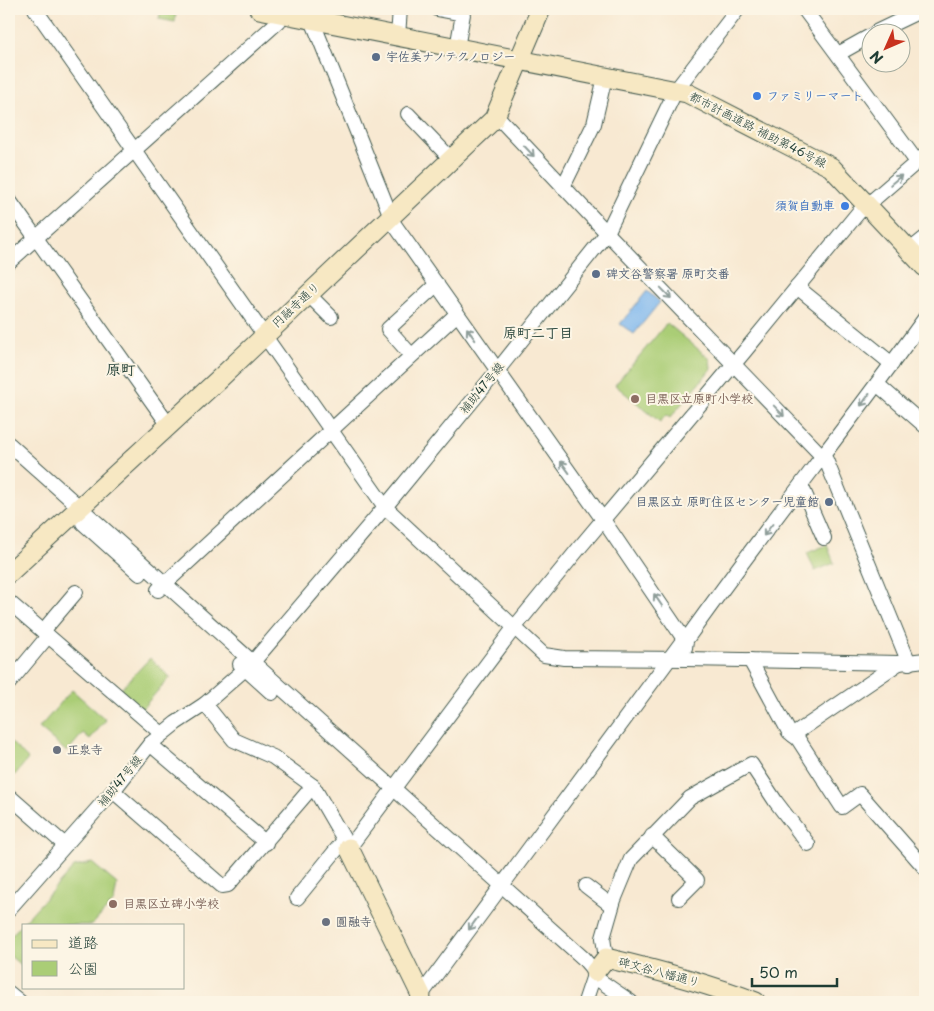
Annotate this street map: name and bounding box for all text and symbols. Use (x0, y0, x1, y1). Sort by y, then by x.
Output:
north arrow (862, 22, 912, 72)
text: N (865, 46, 888, 69)
place label: 宇佐美ナノテクノロジー (386, 47, 515, 65)
marker: 宇佐美ナノテクノロジー (370, 51, 382, 63)
place label: ファミリーマート (767, 86, 863, 104)
street label: 都市計画道路 補助第46号線 (687, 87, 830, 172)
marker: ファミリーマート (751, 90, 763, 102)
one-way arrow (523, 145, 535, 158)
one-way arrow (889, 174, 902, 185)
place label: 須賀自動車 (775, 196, 835, 214)
marker: 須賀自動車 (839, 200, 851, 212)
place label: 碑文谷警察署 原町交番 (606, 264, 730, 282)
marker: 碑文谷警察署 原町交番 (590, 268, 602, 280)
street label: 円融寺通り (267, 277, 323, 331)
one-way arrow (660, 287, 672, 300)
district label: 原町二丁目 (503, 322, 573, 343)
one-way arrow (466, 328, 476, 342)
district label: 原町 (106, 357, 136, 380)
street label: 補助47号線 (455, 358, 508, 417)
place label: 目黒区立原町小学校 (645, 389, 753, 407)
marker: 目黒区立原町小学校 (629, 393, 641, 405)
one-way arrow (860, 393, 871, 406)
one-way arrow (773, 404, 785, 417)
one-way arrow (560, 460, 570, 474)
place label: 目黒区立 原町住区センター児童館 (635, 492, 819, 510)
marker: 目黒区立 原町住区センター児童館 (823, 496, 835, 508)
one-way arrow (762, 523, 773, 536)
one-way arrow (653, 594, 663, 608)
place label: 正泉寺 (67, 740, 103, 758)
marker: 正泉寺 (51, 744, 63, 756)
street label: 補助47号線 (93, 751, 146, 810)
place label: 目黒区立碑小学校 (123, 894, 219, 912)
marker: 目黒区立碑小学校 (107, 898, 119, 910)
place label: 圓融寺 (336, 912, 372, 930)
marker: 圓融寺 (320, 916, 332, 928)
one-way arrow (468, 917, 478, 931)
legend (22, 924, 185, 988)
text: 道路 (68, 930, 98, 953)
street label: 碑文谷八幡通り (616, 951, 702, 991)
text: 公園 (68, 956, 98, 979)
scale bar (752, 956, 836, 988)
text: 50 m (759, 960, 798, 983)

